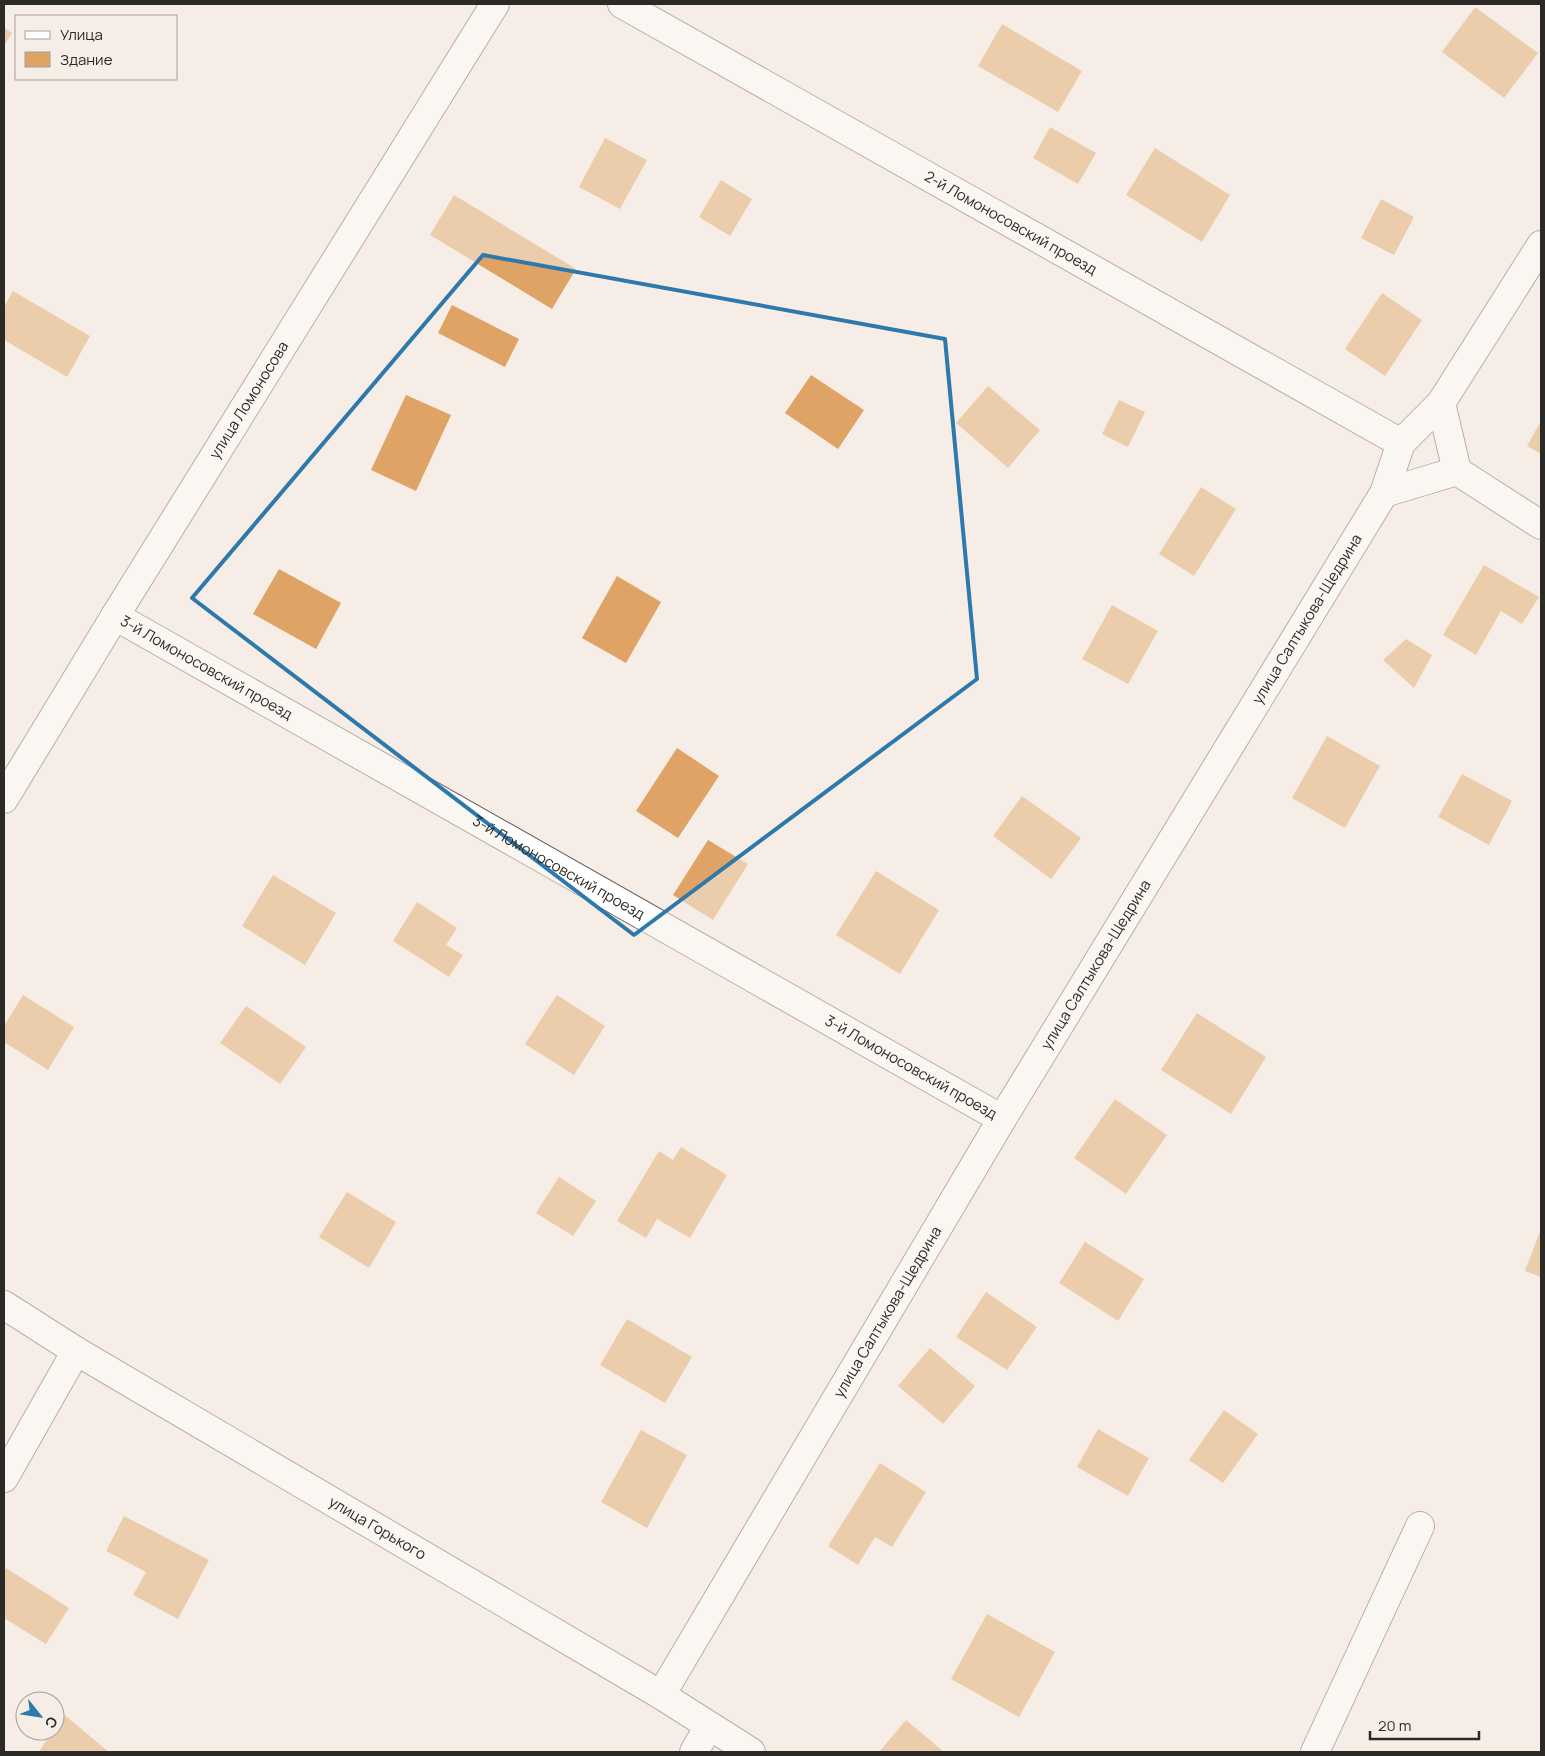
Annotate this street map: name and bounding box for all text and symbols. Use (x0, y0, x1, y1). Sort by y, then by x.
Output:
legend (15, 15, 178, 80)
text: Улица (60, 24, 103, 45)
text: Здание (60, 49, 113, 70)
street label: 2-й Ломоносовский проезд (921, 166, 1101, 280)
street label: улица Ломоносова (204, 337, 293, 463)
street label: улица Салтыкова-Щедрина (1247, 530, 1367, 708)
street label: 3-й Ломоносовский проезд (117, 610, 296, 725)
street label: 3-й Ломоносовский проезд (469, 810, 649, 924)
street label: улица Салтыкова-Щедрина (1036, 875, 1156, 1054)
street label: 3-й Ломоносовский проезд (821, 1010, 1001, 1124)
street label: улица Салтыкова-Щедрина (828, 1222, 946, 1401)
street label: улица Горького (325, 1491, 430, 1565)
north arrow (15, 1691, 65, 1741)
scale bar (1370, 1708, 1479, 1740)
text: С (41, 1714, 63, 1732)
text: 20 m (1378, 1715, 1411, 1736)

